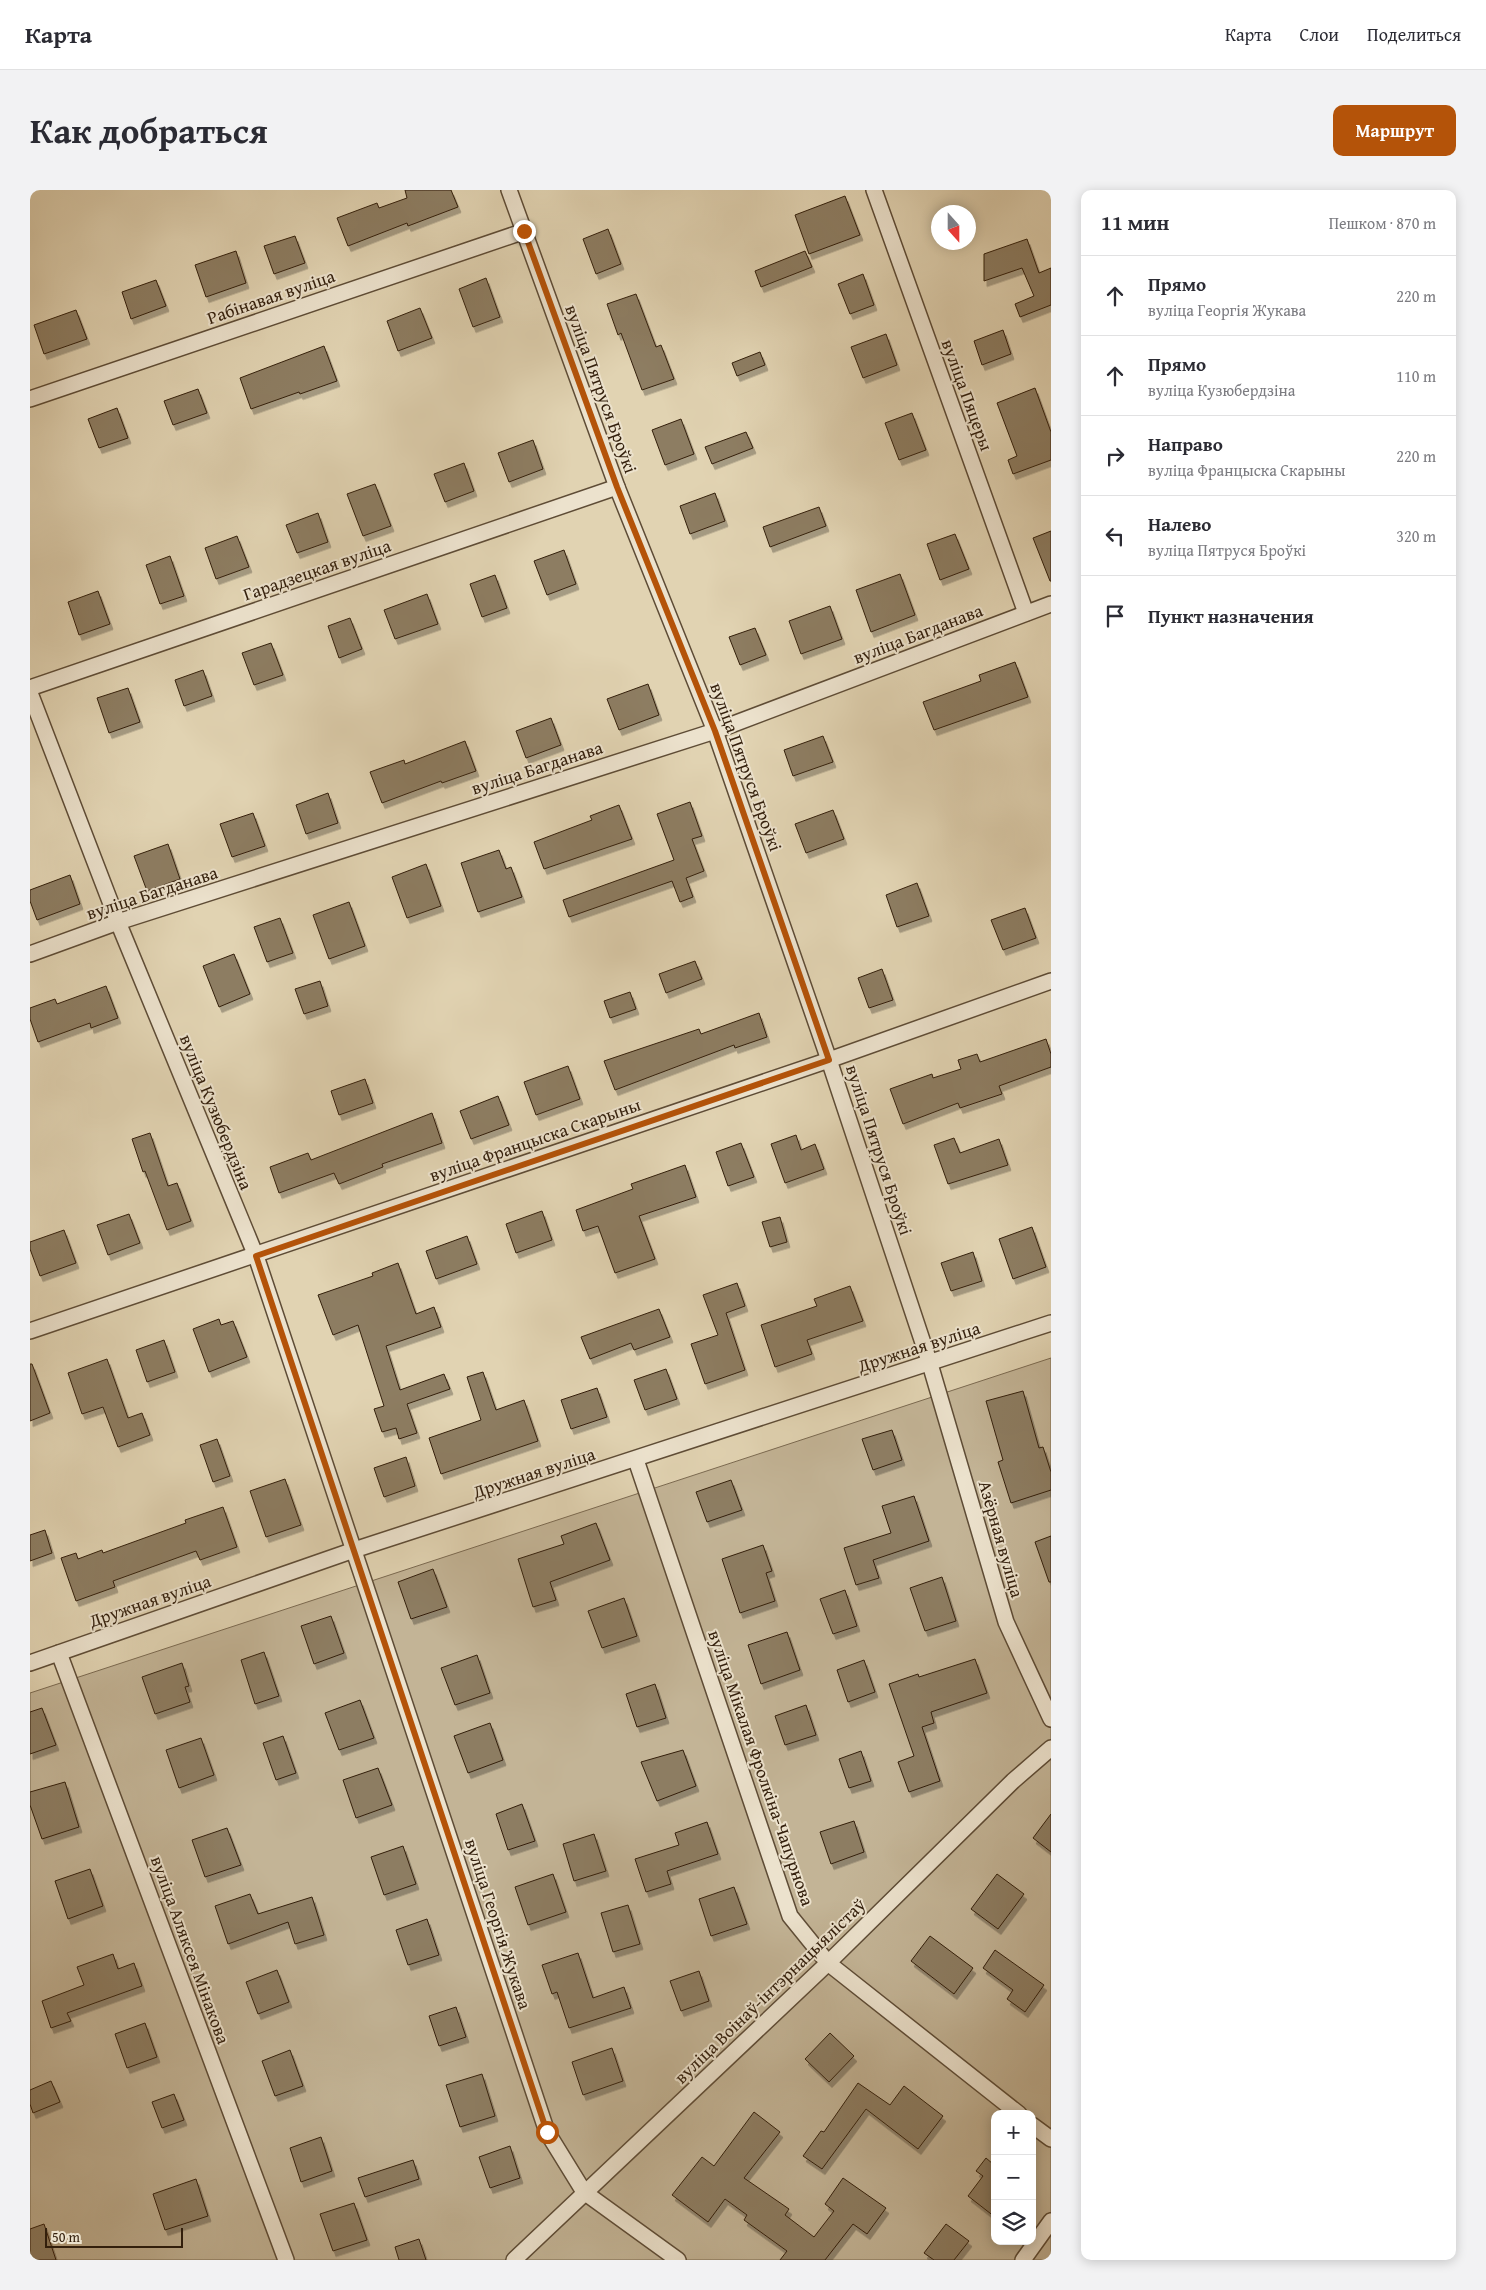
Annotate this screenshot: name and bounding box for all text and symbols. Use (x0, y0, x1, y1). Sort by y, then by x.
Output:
text: Карта (25, 17, 92, 52)
text: Карта (1225, 21, 1272, 48)
text: Слои (1300, 21, 1339, 48)
text: Поделиться (1367, 21, 1461, 48)
text: Как добраться (30, 105, 268, 156)
button: Маршрут (1333, 105, 1456, 156)
north arrow (931, 205, 976, 250)
text: 11 мин (1101, 207, 1169, 238)
text: Пешком · 870 m (1329, 211, 1436, 235)
route end (513, 220, 536, 243)
street label: Рабінавая вуліца (203, 262, 339, 331)
text: Прямо (1148, 270, 1206, 298)
icon: ahead (1101, 282, 1129, 310)
text: 220 m (1396, 284, 1436, 308)
text: вуліца Георгія Жукава (1148, 298, 1306, 322)
street label: вуліца Пятруся Броўкі (558, 301, 645, 477)
street label: вуліца Пяцеры (935, 335, 1000, 455)
text: Прямо (1148, 350, 1206, 378)
icon: ahead (1101, 362, 1129, 390)
text: 110 m (1396, 364, 1436, 388)
text: вуліца Кузюбердзіна (1148, 378, 1295, 402)
text: Направо (1148, 430, 1223, 458)
icon: right (1101, 442, 1129, 470)
text: 220 m (1396, 444, 1436, 468)
text: вуліца Францыска Скарыны (1148, 458, 1345, 482)
text: Налево (1148, 510, 1211, 538)
icon: left (1101, 522, 1129, 550)
text: 320 m (1396, 524, 1436, 548)
street label: Гарадзецкая вуліца (239, 531, 395, 607)
text: вуліца Пятруся Броўкі (1148, 538, 1306, 562)
street label: вуліца Багданава (849, 596, 987, 671)
icon: arrive (1101, 602, 1129, 630)
text: Пункт назначения (1148, 602, 1314, 630)
street label: вуліца Пятруся Броўкі (703, 679, 790, 855)
street label: вуліца Багданава (468, 733, 606, 801)
street label: вуліца Багданава (83, 858, 221, 926)
street label: вуліца Кузюбердзіна (173, 1030, 260, 1194)
street label: вуліца Пятруся Броўкі (839, 1061, 920, 1239)
street label: вуліца Францыска Скарыны (425, 1090, 645, 1188)
street label: Дружная вуліца (853, 1314, 984, 1379)
street label: Дружная вуліца (468, 1440, 599, 1505)
street label: Азёрная вуліца (972, 1477, 1031, 1601)
street label: Дружная вуліца (84, 1567, 215, 1634)
street label: вуліца Мікалая Фролкіна-Чапурнова (701, 1626, 822, 1910)
street label: вуліца Георгія Жукава (458, 1835, 539, 2013)
street label: вуліца Аляксея Мінакова (144, 1852, 237, 2048)
street label: вуліца Воінаў-інтэрнацыялістаў (668, 1892, 872, 2090)
map controls (991, 2110, 1036, 2245)
button: + (991, 2110, 1036, 2155)
route start (536, 2121, 559, 2144)
button: − (991, 2155, 1036, 2200)
button: layers (991, 2200, 1036, 2245)
scale bar (45, 2225, 182, 2248)
text: 50 m (52, 2227, 80, 2247)

